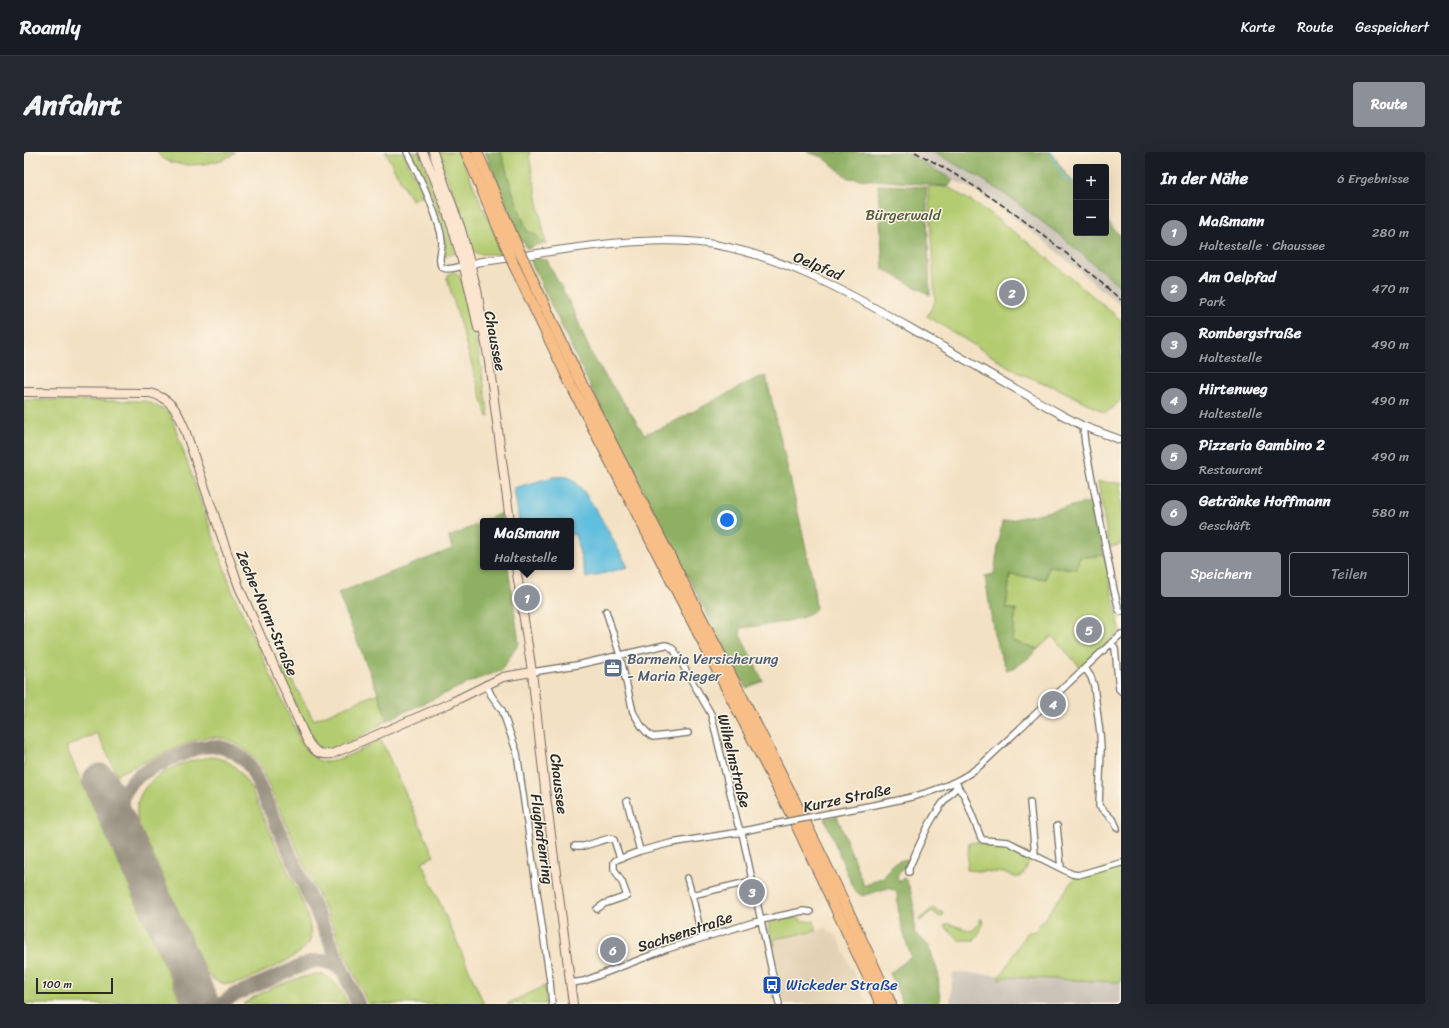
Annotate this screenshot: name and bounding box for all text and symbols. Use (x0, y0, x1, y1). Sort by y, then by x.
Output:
text: Roamly (20, 11, 80, 44)
text: Karte (1241, 15, 1275, 40)
text: Route (1297, 15, 1333, 40)
text: Gespeichert (1355, 15, 1429, 40)
text: Anfahrt (24, 80, 122, 129)
button: Route (1353, 82, 1425, 127)
text: In der Nähe (1161, 163, 1248, 193)
map controls (1073, 164, 1109, 236)
button: + (1073, 164, 1109, 200)
text: 6 Ergebnisse (1337, 167, 1409, 190)
button: − (1073, 200, 1109, 236)
park label: Bürgerwald (865, 202, 942, 228)
text: Maßmann (1199, 208, 1264, 234)
text: 1 (1171, 221, 1177, 244)
text: 280 m (1372, 221, 1409, 244)
text: Haltestelle · Chaussee (1199, 234, 1325, 257)
street label: Oelpfad (789, 244, 848, 288)
text: Am Oelpfad (1199, 264, 1276, 290)
text: 2 (1170, 277, 1178, 300)
text: 470 m (1372, 277, 1409, 300)
pin: 2 (999, 278, 1025, 308)
text: Park (1199, 290, 1226, 313)
street label: Chaussee (476, 309, 514, 374)
text: Rombergstraße (1199, 320, 1301, 346)
text: 3 (1170, 333, 1178, 356)
text: 490 m (1371, 333, 1409, 356)
text: Haltestelle (1199, 346, 1262, 369)
text: Hirtenweg (1199, 376, 1268, 402)
text: 4 (1170, 389, 1178, 412)
text: 490 m (1371, 389, 1409, 412)
text: Haltestelle (1199, 402, 1262, 425)
text: Pizzeria Gambino 2 (1199, 432, 1325, 458)
text: 5 (1170, 445, 1178, 468)
text: 490 m (1371, 445, 1409, 468)
text: Restaurant (1199, 458, 1263, 481)
text: Getränke Hoffmann (1199, 488, 1331, 514)
text: 6 (1170, 501, 1178, 524)
text: 580 m (1372, 501, 1409, 524)
your location (717, 510, 737, 530)
text: Geschäft (1199, 514, 1251, 537)
popup (480, 518, 574, 570)
text: Maßmann (494, 520, 560, 546)
street label: Zeche-Norm-Straße (229, 546, 305, 680)
text: Haltestelle (494, 546, 557, 569)
button: Speichern (1161, 552, 1281, 597)
button: Teilen (1289, 552, 1409, 597)
pin: 1 (514, 583, 540, 613)
pin: 5 (1076, 615, 1102, 645)
place label: Barmenia Versicherung - Maria Rieger (627, 646, 779, 689)
office icon: Barmenia Versicherung - Maria Rieger (602, 657, 624, 679)
pin: 4 (1040, 689, 1066, 719)
street label: Wilhelmstraße (710, 711, 758, 811)
street label: Chaussee (542, 752, 576, 816)
street label: Kurze Straße (801, 776, 894, 820)
street label: Flughafenring (523, 792, 561, 886)
pin: 3 (739, 877, 765, 907)
street label: Sachsenstraße (634, 904, 736, 960)
pin: 6 (600, 935, 626, 965)
place label: Wickeder Straße (786, 972, 898, 998)
bus stop icon: Wickeder Straße (761, 974, 783, 996)
text: 100 m (42, 975, 72, 994)
scale bar (36, 976, 113, 995)

